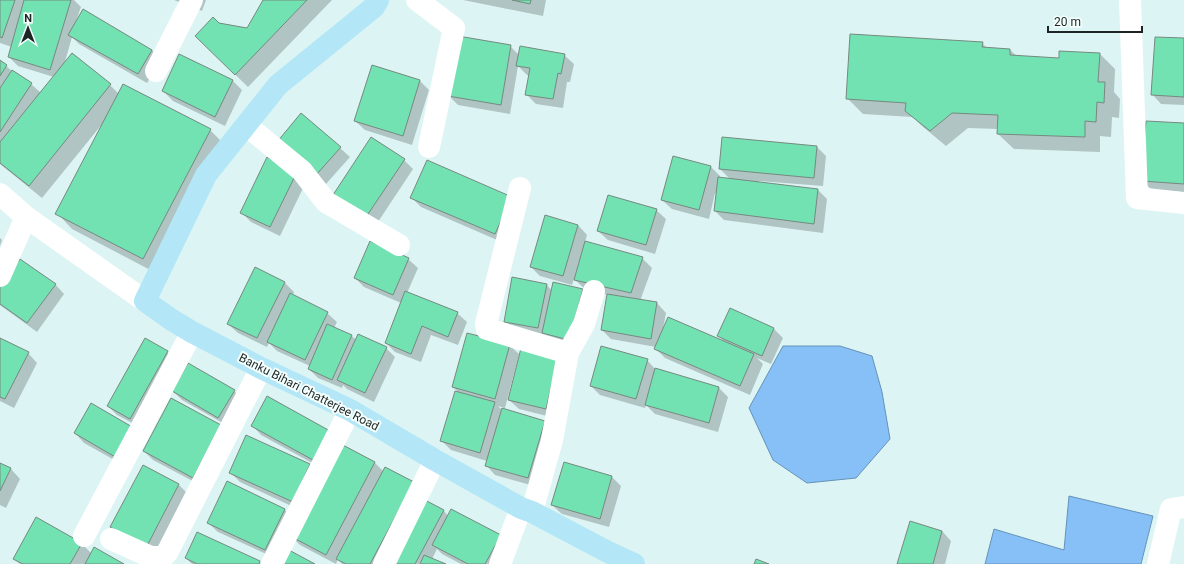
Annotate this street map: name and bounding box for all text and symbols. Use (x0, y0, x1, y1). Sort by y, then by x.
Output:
north arrow (8, 8, 48, 48)
scale bar (1048, 8, 1142, 34)
text: N (24, 12, 32, 25)
text: 20 m (1054, 15, 1081, 29)
street label: Banku Bihari Chatterjee Road (237, 351, 381, 433)

